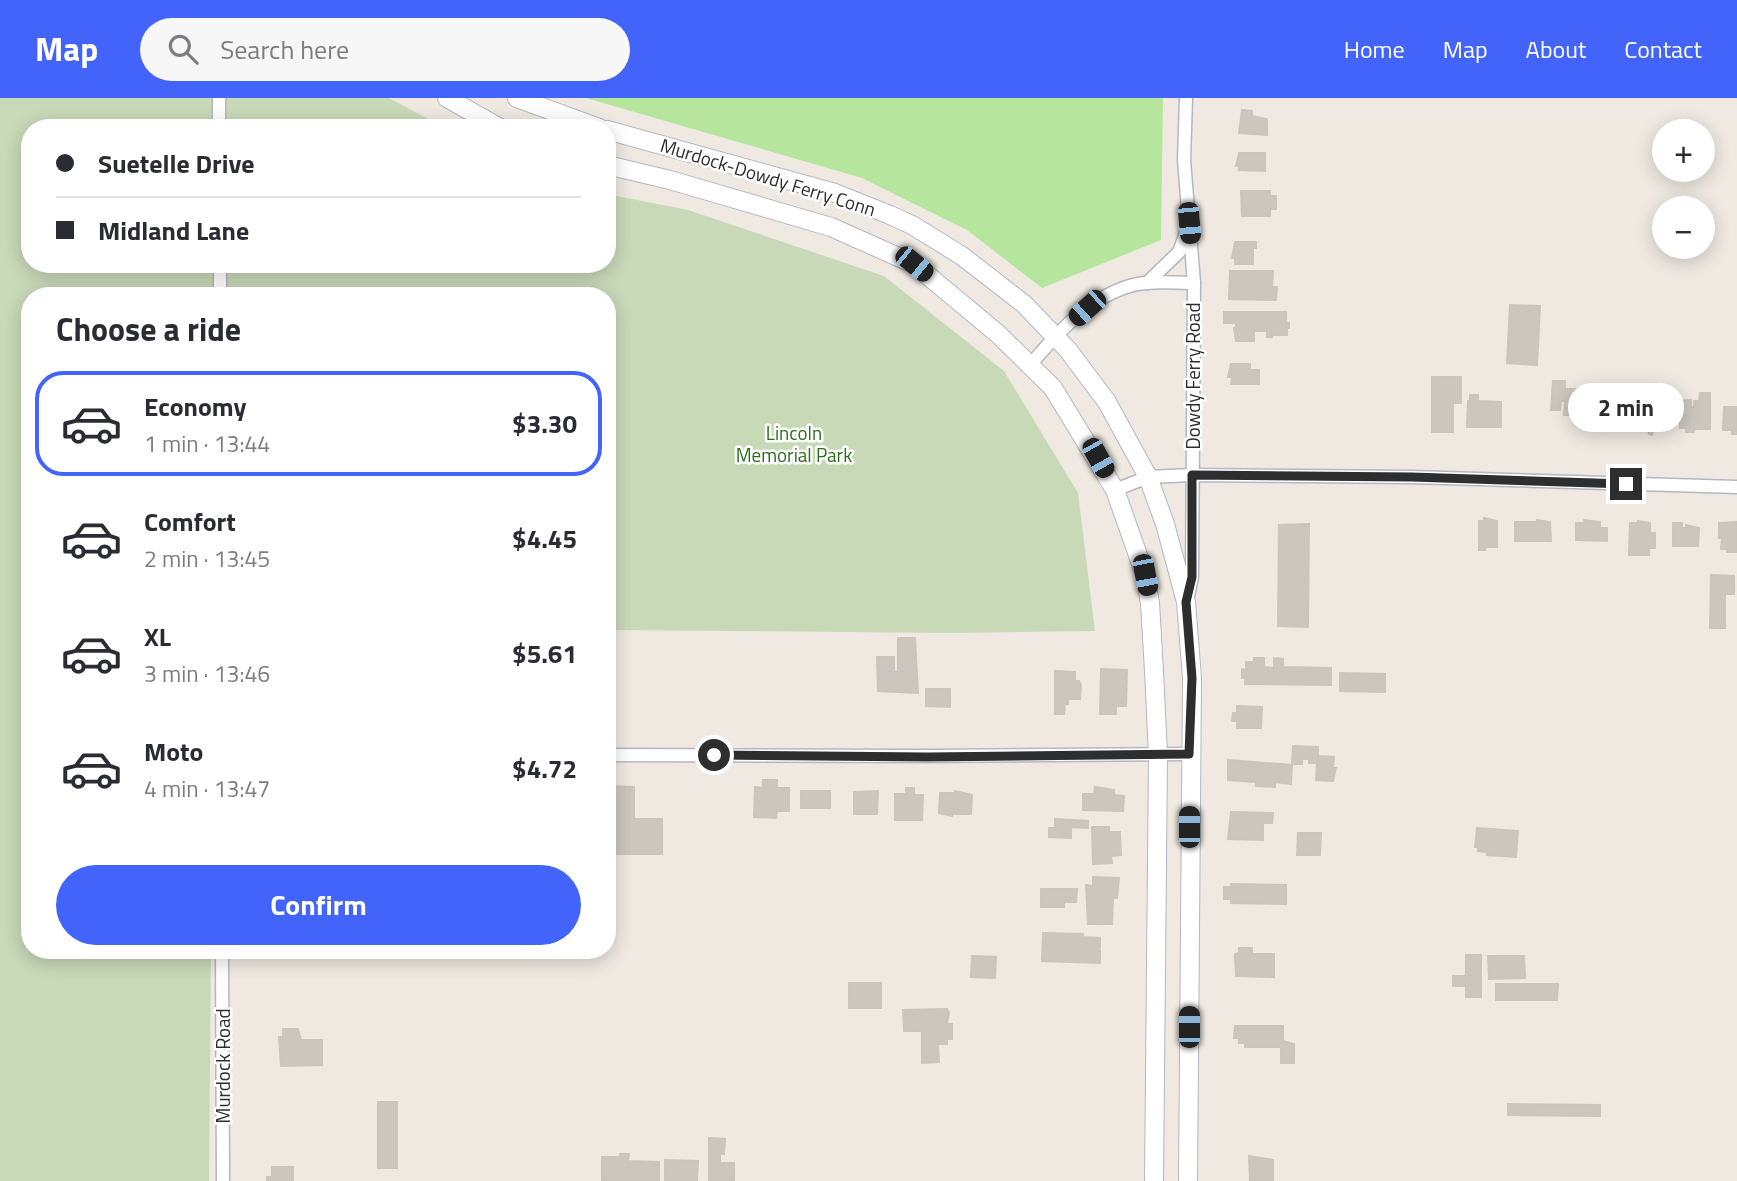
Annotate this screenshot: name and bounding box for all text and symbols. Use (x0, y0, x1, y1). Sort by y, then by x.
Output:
search box (140, 18, 630, 81)
text: Map (35, 24, 98, 74)
icon: search (164, 30, 202, 68)
text: Search here (220, 30, 349, 69)
text: Home (1344, 31, 1405, 67)
text: Map (1443, 31, 1488, 67)
text: About (1526, 31, 1586, 67)
text: Contact (1624, 31, 1702, 67)
map controls (1652, 119, 1715, 259)
button: + (1652, 119, 1715, 182)
street label: Murdock-Dowdy Ferry Conn (657, 130, 879, 223)
text: Suetelle Drive (98, 144, 255, 183)
button: − (1652, 196, 1715, 259)
car (1177, 201, 1202, 245)
text: Midland Lane (98, 211, 249, 250)
car (892, 243, 937, 285)
car (1065, 286, 1110, 330)
street label: Dowdy Ferry Road (1178, 303, 1207, 449)
text: Choose a ride (56, 305, 241, 353)
callout: 2 min (1568, 382, 1684, 432)
text: Economy (144, 387, 246, 426)
text: 2 min (1598, 390, 1654, 425)
icon: car (60, 392, 123, 455)
text: $3.30 (512, 404, 577, 443)
park label: Lincoln Memorial Park (736, 418, 852, 469)
text: 1 min · 13:44 (144, 426, 270, 461)
car (1079, 435, 1118, 481)
route end (1610, 468, 1642, 500)
text: Comfort (144, 502, 236, 541)
icon: car (60, 507, 123, 570)
text: $4.45 (512, 519, 577, 558)
text: 2 min · 13:45 (144, 541, 270, 576)
car (1131, 552, 1160, 598)
text: XL (144, 617, 171, 656)
icon: car (60, 622, 123, 685)
text: $5.61 (512, 634, 577, 673)
text: 3 min · 13:46 (144, 656, 270, 691)
text: Moto (144, 732, 203, 771)
icon: car (60, 737, 123, 800)
route start (698, 739, 730, 771)
text: $4.72 (512, 749, 577, 788)
text: 4 min · 13:47 (144, 771, 270, 806)
car (1179, 806, 1200, 848)
button: Confirm (56, 865, 581, 945)
car (1179, 1006, 1200, 1048)
street label: Murdock Road (208, 1008, 237, 1124)

